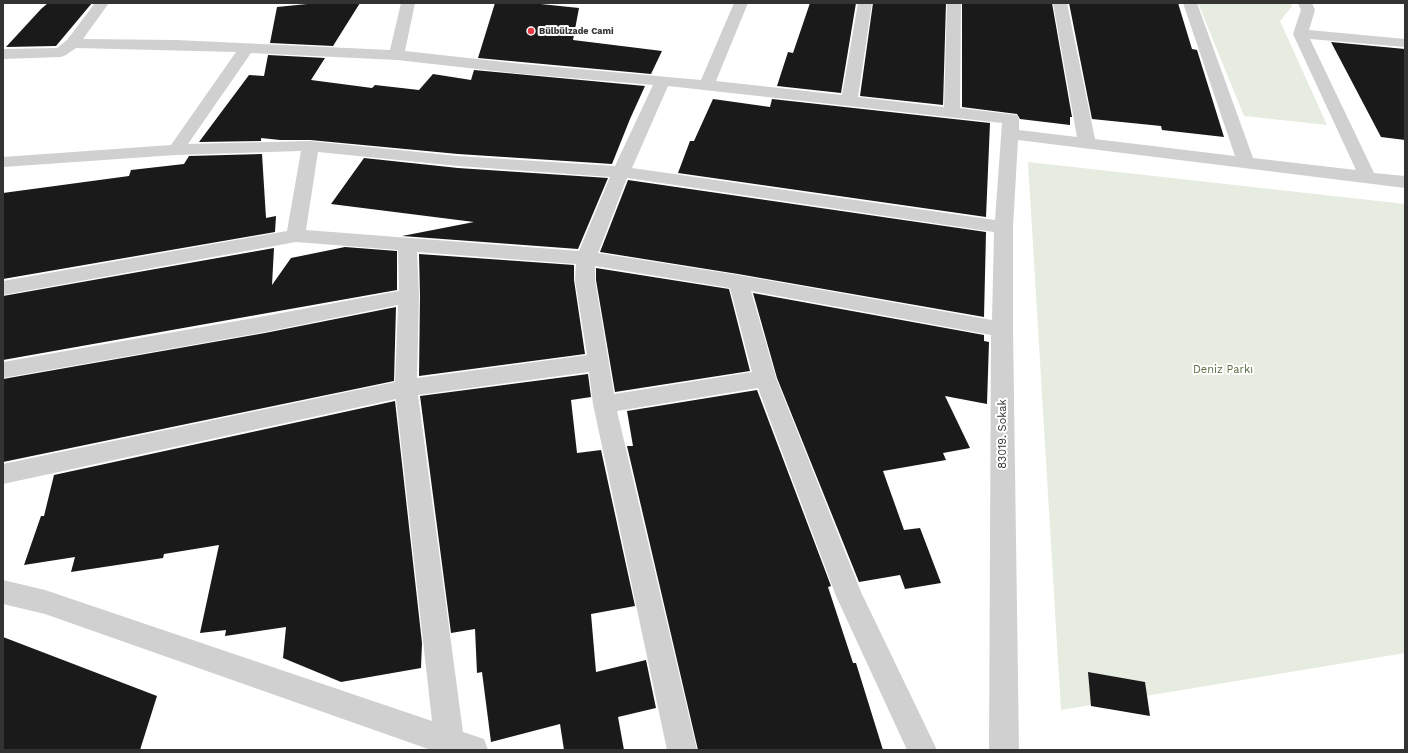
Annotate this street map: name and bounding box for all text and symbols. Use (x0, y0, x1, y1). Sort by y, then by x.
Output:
marker: Bülbülzade Cami (526, 26, 536, 36)
place label: Bülbülzade Cami (539, 26, 614, 36)
park label: Deniz Parkı (1193, 363, 1253, 377)
street label: 83019. Sokak (996, 399, 1010, 469)

